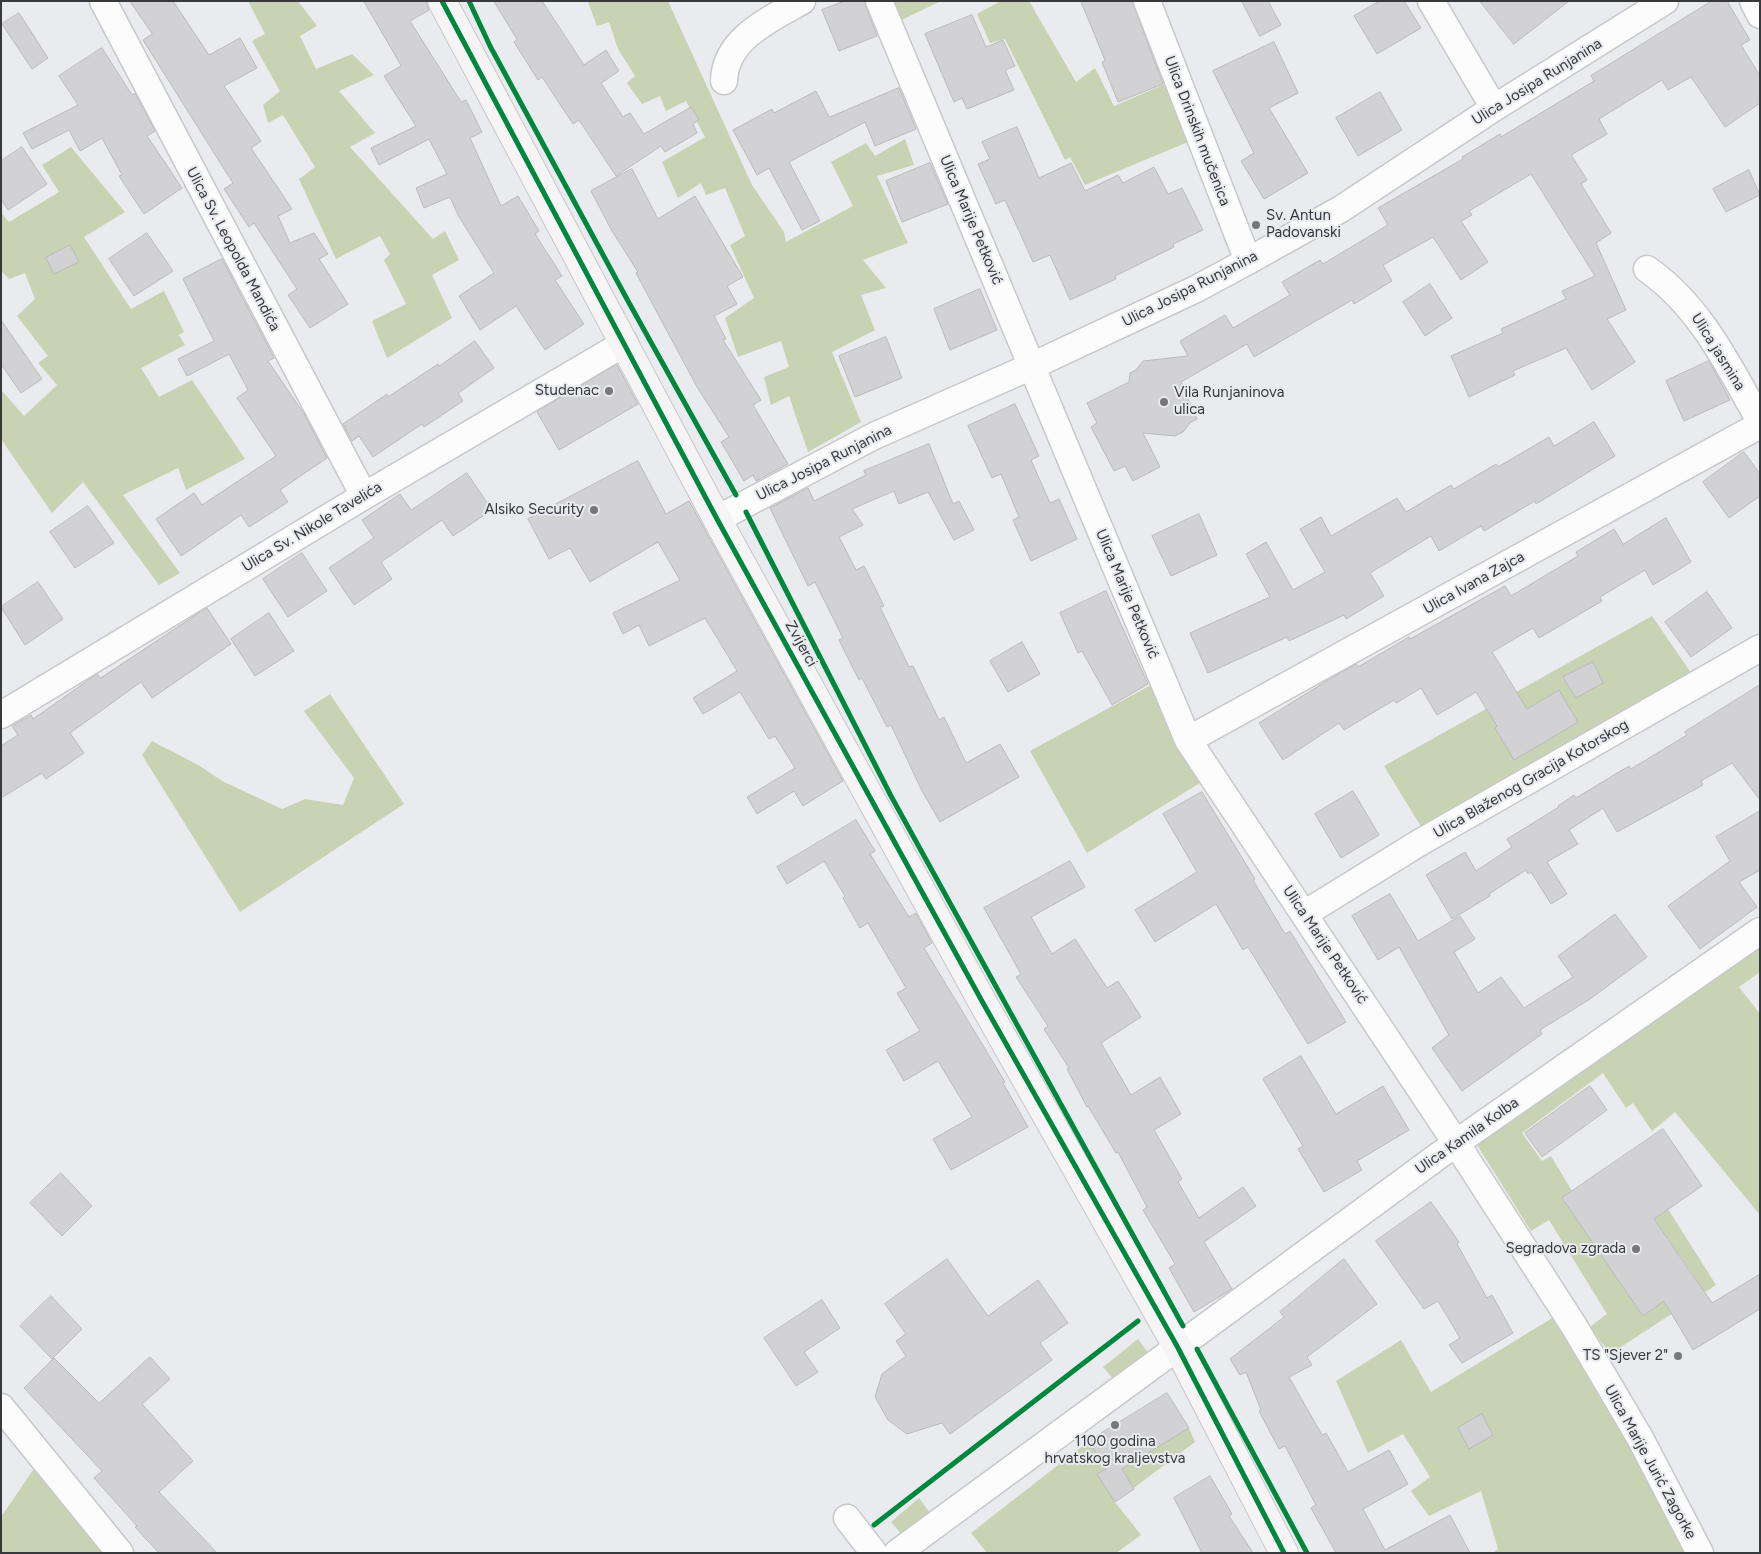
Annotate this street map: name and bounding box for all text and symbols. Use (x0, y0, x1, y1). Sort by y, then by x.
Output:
street label: Ulica Josipa Runjanina (1469, 35, 1605, 129)
street label: Ulica Drinskih mučenica (1160, 54, 1234, 208)
street label: Ulica Marije Petković (936, 152, 1006, 288)
street label: Ulica Sv. Leopolda Mandića (182, 164, 284, 334)
place label: Sv. Antun Padovanski (1266, 207, 1341, 242)
marker: Sv. Antun Padovanski (1250, 219, 1262, 231)
street label: Ulica Josipa Runjanina (1119, 247, 1261, 331)
street label: Ulica jasmina (1687, 310, 1749, 394)
place label: Studenac (535, 382, 599, 400)
place label: Vila Runjaninova ulica (1174, 384, 1284, 419)
marker: Studenac (603, 385, 615, 397)
marker: Vila Runjaninova ulica (1158, 396, 1170, 408)
street label: Ulica Josipa Runjanina (753, 421, 895, 505)
street label: Ulica Sv. Nikole Tavelića (239, 478, 385, 576)
place label: Alsiko Security (485, 501, 584, 519)
marker: Alsiko Security (588, 504, 600, 516)
street label: Ulica Marije Petković (1092, 526, 1162, 662)
street label: Ulica Ivana Zajca (1420, 548, 1528, 618)
street label: Zvijerci (781, 618, 821, 670)
street label: Ulica Blaženog Gracija Kotorskog (1430, 716, 1632, 842)
street label: Ulica Marije Petković (1279, 882, 1371, 1008)
street label: Ulica Kamila Kolba (1412, 1094, 1522, 1178)
place label: Segradova zgrada (1505, 1240, 1626, 1258)
marker: Segradova zgrada (1630, 1243, 1642, 1255)
place label: TS "Sjever 2" (1583, 1347, 1668, 1365)
marker: TS "Sjever 2" (1672, 1350, 1684, 1362)
street label: Ulica Marije Jurić Zagorke (1600, 1382, 1700, 1542)
marker: 1100 godina hrvatskog kraljevstva (1109, 1419, 1121, 1431)
place label: 1100 godina hrvatskog kraljevstva (1045, 1433, 1185, 1468)

